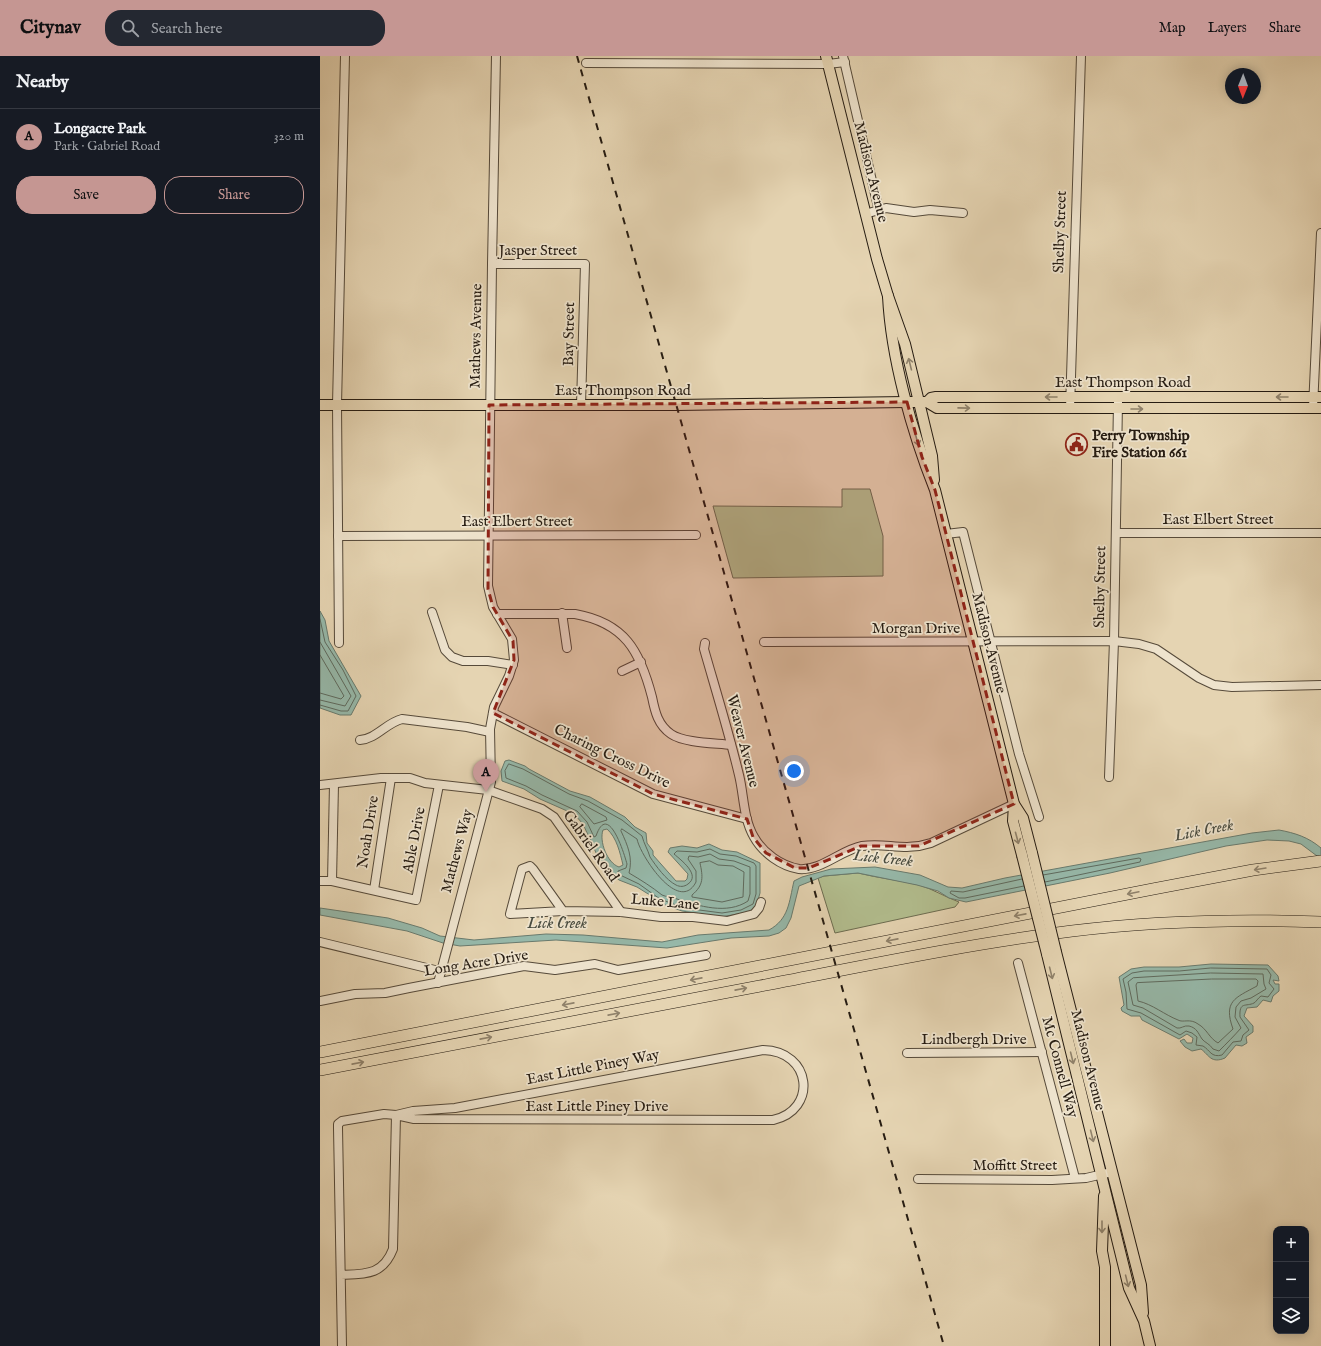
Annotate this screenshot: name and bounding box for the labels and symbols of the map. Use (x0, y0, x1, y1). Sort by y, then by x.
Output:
north arrow (1225, 68, 1261, 104)
street label: Madison Avenue (849, 120, 893, 224)
street label: Shelby Street (1049, 190, 1071, 274)
street label: Jasper Street (497, 241, 577, 260)
street label: Mathews Avenue (466, 283, 486, 389)
street label: Bay Street (559, 302, 579, 366)
one-way arrow (906, 358, 913, 371)
street label: East Thompson Road (1055, 373, 1192, 392)
street label: East Thompson Road (555, 381, 692, 400)
one-way arrow (1045, 393, 1058, 401)
one-way arrow (1276, 393, 1289, 401)
one-way arrow (957, 404, 970, 412)
one-way arrow (1130, 405, 1143, 413)
place label: Perry Township Fire Station 661 (1092, 426, 1190, 462)
public building icon: Perry Township Fire Station 661 (1064, 431, 1090, 457)
one-way arrow (914, 433, 921, 446)
street label: East Elbert Street (1162, 510, 1274, 529)
street label: East Elbert Street (461, 512, 573, 531)
street label: Shelby Street (1090, 546, 1110, 628)
street label: Madison Avenue (967, 591, 1011, 695)
street label: Morgan Drive (872, 619, 960, 638)
street label: Weaver Avenue (722, 693, 764, 789)
street label: Charing Cross Drive (551, 720, 673, 792)
pin: A (473, 759, 499, 792)
your location (784, 761, 804, 781)
street label: Noah Drive (353, 794, 383, 870)
street label: Able Drive (398, 805, 430, 876)
street label: Mathews Way (437, 806, 477, 895)
street label: Gabriel Road (559, 806, 624, 886)
water label: Lick Creek (1172, 815, 1236, 847)
one-way arrow (1014, 831, 1021, 844)
water label: Lick Creek (851, 846, 914, 872)
one-way arrow (1254, 865, 1267, 873)
street label: Luke Lane (630, 890, 700, 914)
one-way arrow (1126, 890, 1139, 898)
one-way arrow (1013, 912, 1026, 920)
water label: Lick Creek (526, 914, 587, 934)
one-way arrow (886, 937, 899, 945)
street label: Long Acre Drive (422, 945, 530, 981)
one-way arrow (1048, 966, 1055, 979)
one-way arrow (690, 975, 703, 983)
one-way arrow (734, 985, 747, 993)
one-way arrow (562, 1000, 575, 1008)
street label: Madison Avenue (1066, 1008, 1110, 1112)
one-way arrow (607, 1010, 620, 1018)
street label: Mc Connell Way (1037, 1014, 1083, 1120)
street label: Lindbergh Drive (921, 1030, 1027, 1049)
one-way arrow (479, 1034, 492, 1042)
street label: East Little Piney Way (525, 1045, 662, 1089)
one-way arrow (1069, 1051, 1077, 1064)
one-way arrow (351, 1059, 364, 1067)
street label: East Little Piney Drive (526, 1097, 669, 1116)
one-way arrow (1089, 1130, 1096, 1143)
street label: Moffitt Street (973, 1156, 1057, 1175)
one-way arrow (1098, 1220, 1106, 1233)
one-way arrow (1124, 1274, 1131, 1287)

